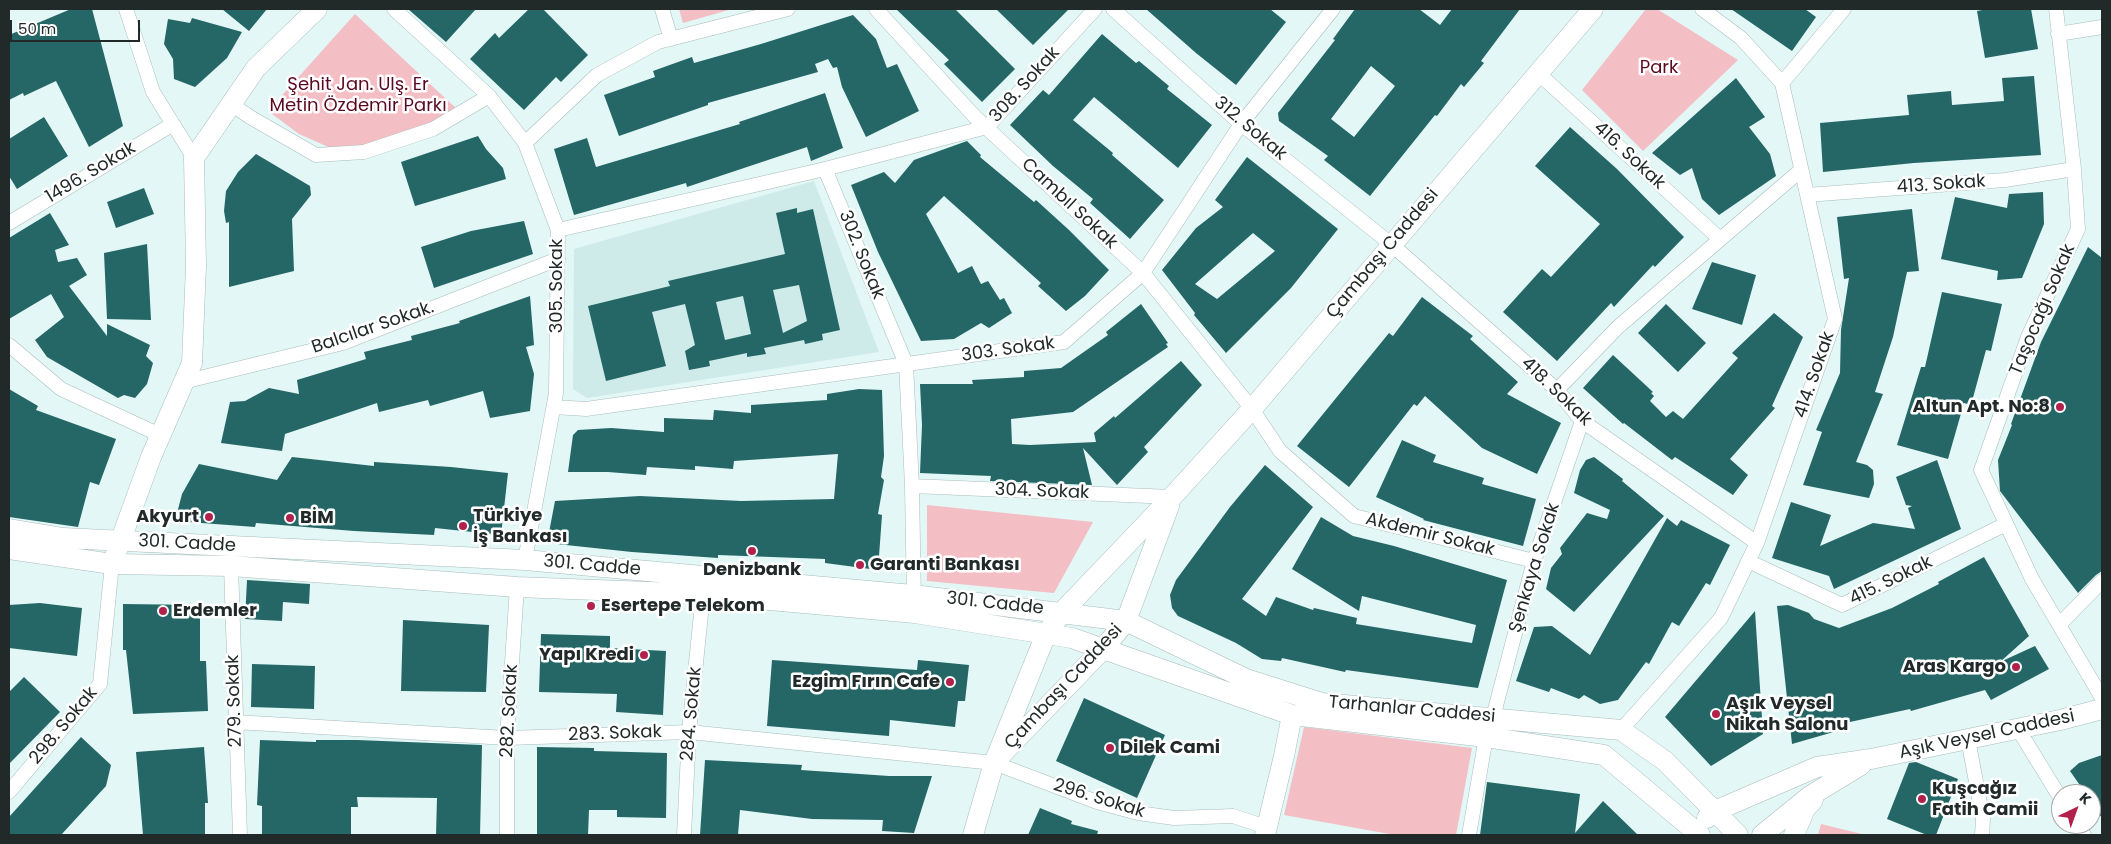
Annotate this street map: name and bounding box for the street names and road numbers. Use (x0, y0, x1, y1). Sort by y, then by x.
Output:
street label: 308. Sokak (985, 43, 1065, 127)
street label: 312. Sokak (1209, 92, 1291, 166)
street label: 416. Sokak (1589, 117, 1669, 195)
street label: 1496. Sokak (42, 138, 140, 208)
street label: Cambıl Sokak (1017, 154, 1121, 254)
street label: 413. Sokak (1896, 171, 1986, 199)
street label: Çambaşı Caddesi (1322, 185, 1444, 323)
street label: 302. Sokak (833, 208, 889, 302)
street label: 305. Sokak (546, 239, 568, 333)
street label: Taşocağı Sokak (2006, 241, 2080, 379)
street label: Balcılar Sokak. (309, 297, 437, 359)
street label: 414. Sokak (1790, 329, 1840, 421)
street label: 303. Sokak (960, 333, 1056, 367)
street label: 418. Sokak (1516, 353, 1596, 431)
street label: 304. Sokak (994, 480, 1090, 504)
street label: Şenkaya Sokak (1505, 500, 1565, 636)
street label: Akdemir Sokak (1363, 509, 1497, 561)
street label: 301. Cadde (138, 531, 236, 557)
street label: 301. Cadde (542, 551, 642, 581)
street label: 415. Sokak (1846, 552, 1936, 610)
street label: 301. Cadde (945, 588, 1045, 620)
street label: Çambaşı Caddesi (1001, 620, 1127, 754)
street label: 279. Sokak (223, 654, 247, 748)
street label: 282. Sokak (497, 664, 523, 758)
street label: 284. Sokak (677, 666, 707, 762)
street label: 298. Sokak (25, 683, 103, 769)
street label: Tarhanlar Caddesi (1328, 692, 1496, 728)
street label: Aşık Veysel Caddesi (1897, 706, 2077, 764)
street label: 283. Sokak (568, 722, 662, 746)
street label: 296. Sokak (1051, 775, 1147, 823)

